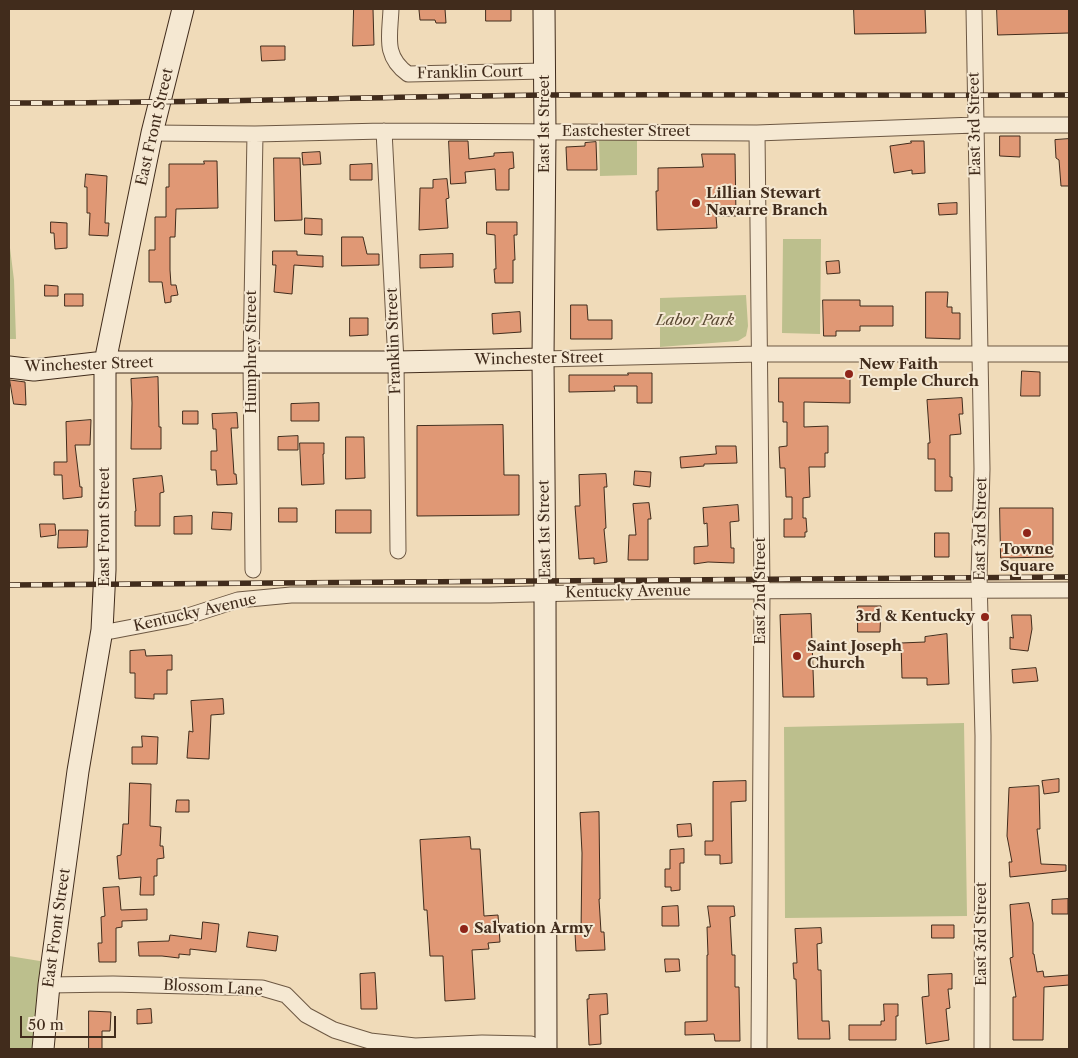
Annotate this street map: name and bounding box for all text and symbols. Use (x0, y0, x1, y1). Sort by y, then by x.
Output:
street label: Franklin Court (417, 63, 523, 83)
street label: East Front Street (133, 66, 177, 188)
street label: East 3rd Street (965, 72, 985, 176)
street label: East 1st Street (536, 75, 554, 173)
street label: Eastchester Street (562, 123, 690, 141)
place label: Lillian Stewart Navarre Branch (706, 185, 828, 220)
marker: Lillian Stewart Navarre Branch (690, 197, 702, 209)
street label: Franklin Street (383, 287, 405, 395)
street label: Humphrey Street (243, 290, 261, 414)
park label: Labor Park (656, 312, 734, 330)
street label: Winchester Street (474, 349, 604, 369)
street label: Winchester Street (24, 354, 154, 376)
place label: New Faith Temple Church (859, 356, 979, 391)
marker: New Faith Temple Church (843, 368, 855, 380)
street label: East Front Street (96, 467, 114, 587)
street label: East 3rd Street (971, 477, 991, 581)
street label: East 1st Street (535, 480, 555, 578)
marker: Towne Square (1021, 527, 1033, 539)
street label: East 2nd Street (752, 537, 770, 645)
place label: Towne Square (1000, 541, 1054, 576)
street label: Kentucky Avenue (565, 582, 691, 602)
street label: Kentucky Avenue (132, 590, 258, 636)
place label: 3rd & Kentucky (855, 608, 975, 626)
marker: 3rd & Kentucky (979, 611, 991, 623)
place label: Saint Joseph Church (807, 638, 902, 673)
marker: Saint Joseph Church (791, 650, 803, 662)
street label: East Front Street (40, 867, 74, 989)
street label: East 3rd Street (973, 882, 991, 986)
place label: Salvation Army (474, 920, 593, 938)
marker: Salvation Army (458, 923, 470, 935)
street label: Blossom Lane (163, 976, 263, 1000)
scale bar (22, 1006, 119, 1038)
text: 50 m (28, 1015, 64, 1034)

